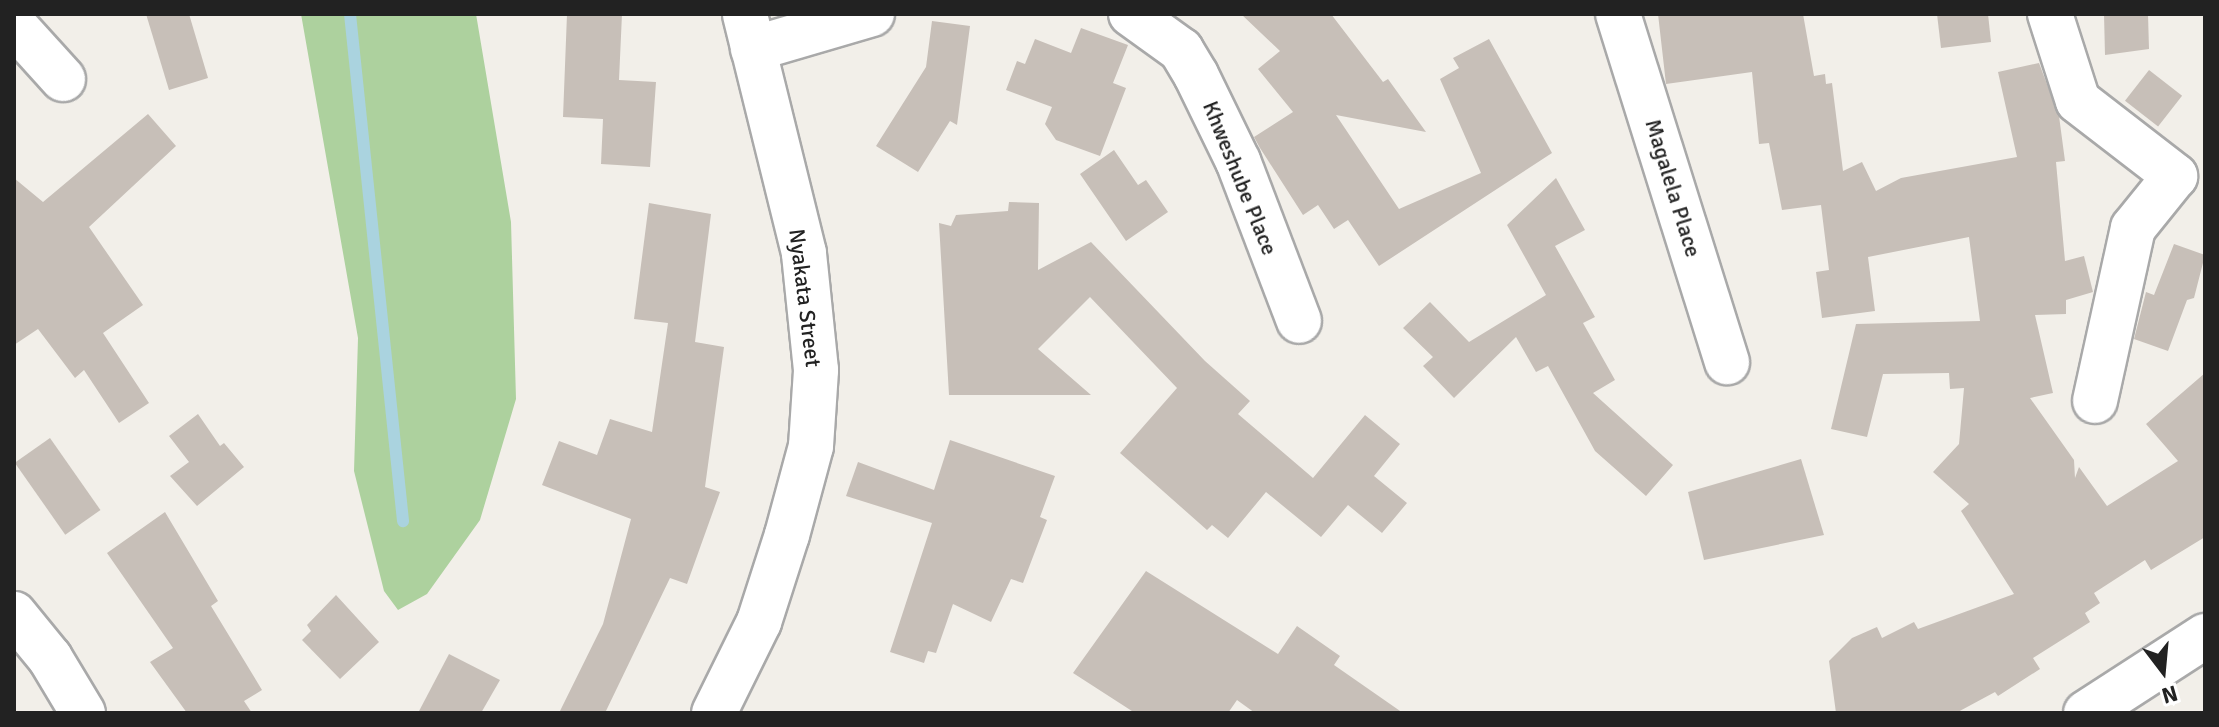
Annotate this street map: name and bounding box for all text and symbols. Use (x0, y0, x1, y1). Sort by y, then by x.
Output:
street label: Khweshube Place (1197, 97, 1283, 259)
street label: Magalela Place (1640, 116, 1706, 260)
street label: Nyakata Street (783, 227, 827, 369)
north arrow (2123, 631, 2203, 711)
text: N (2159, 679, 2181, 710)

